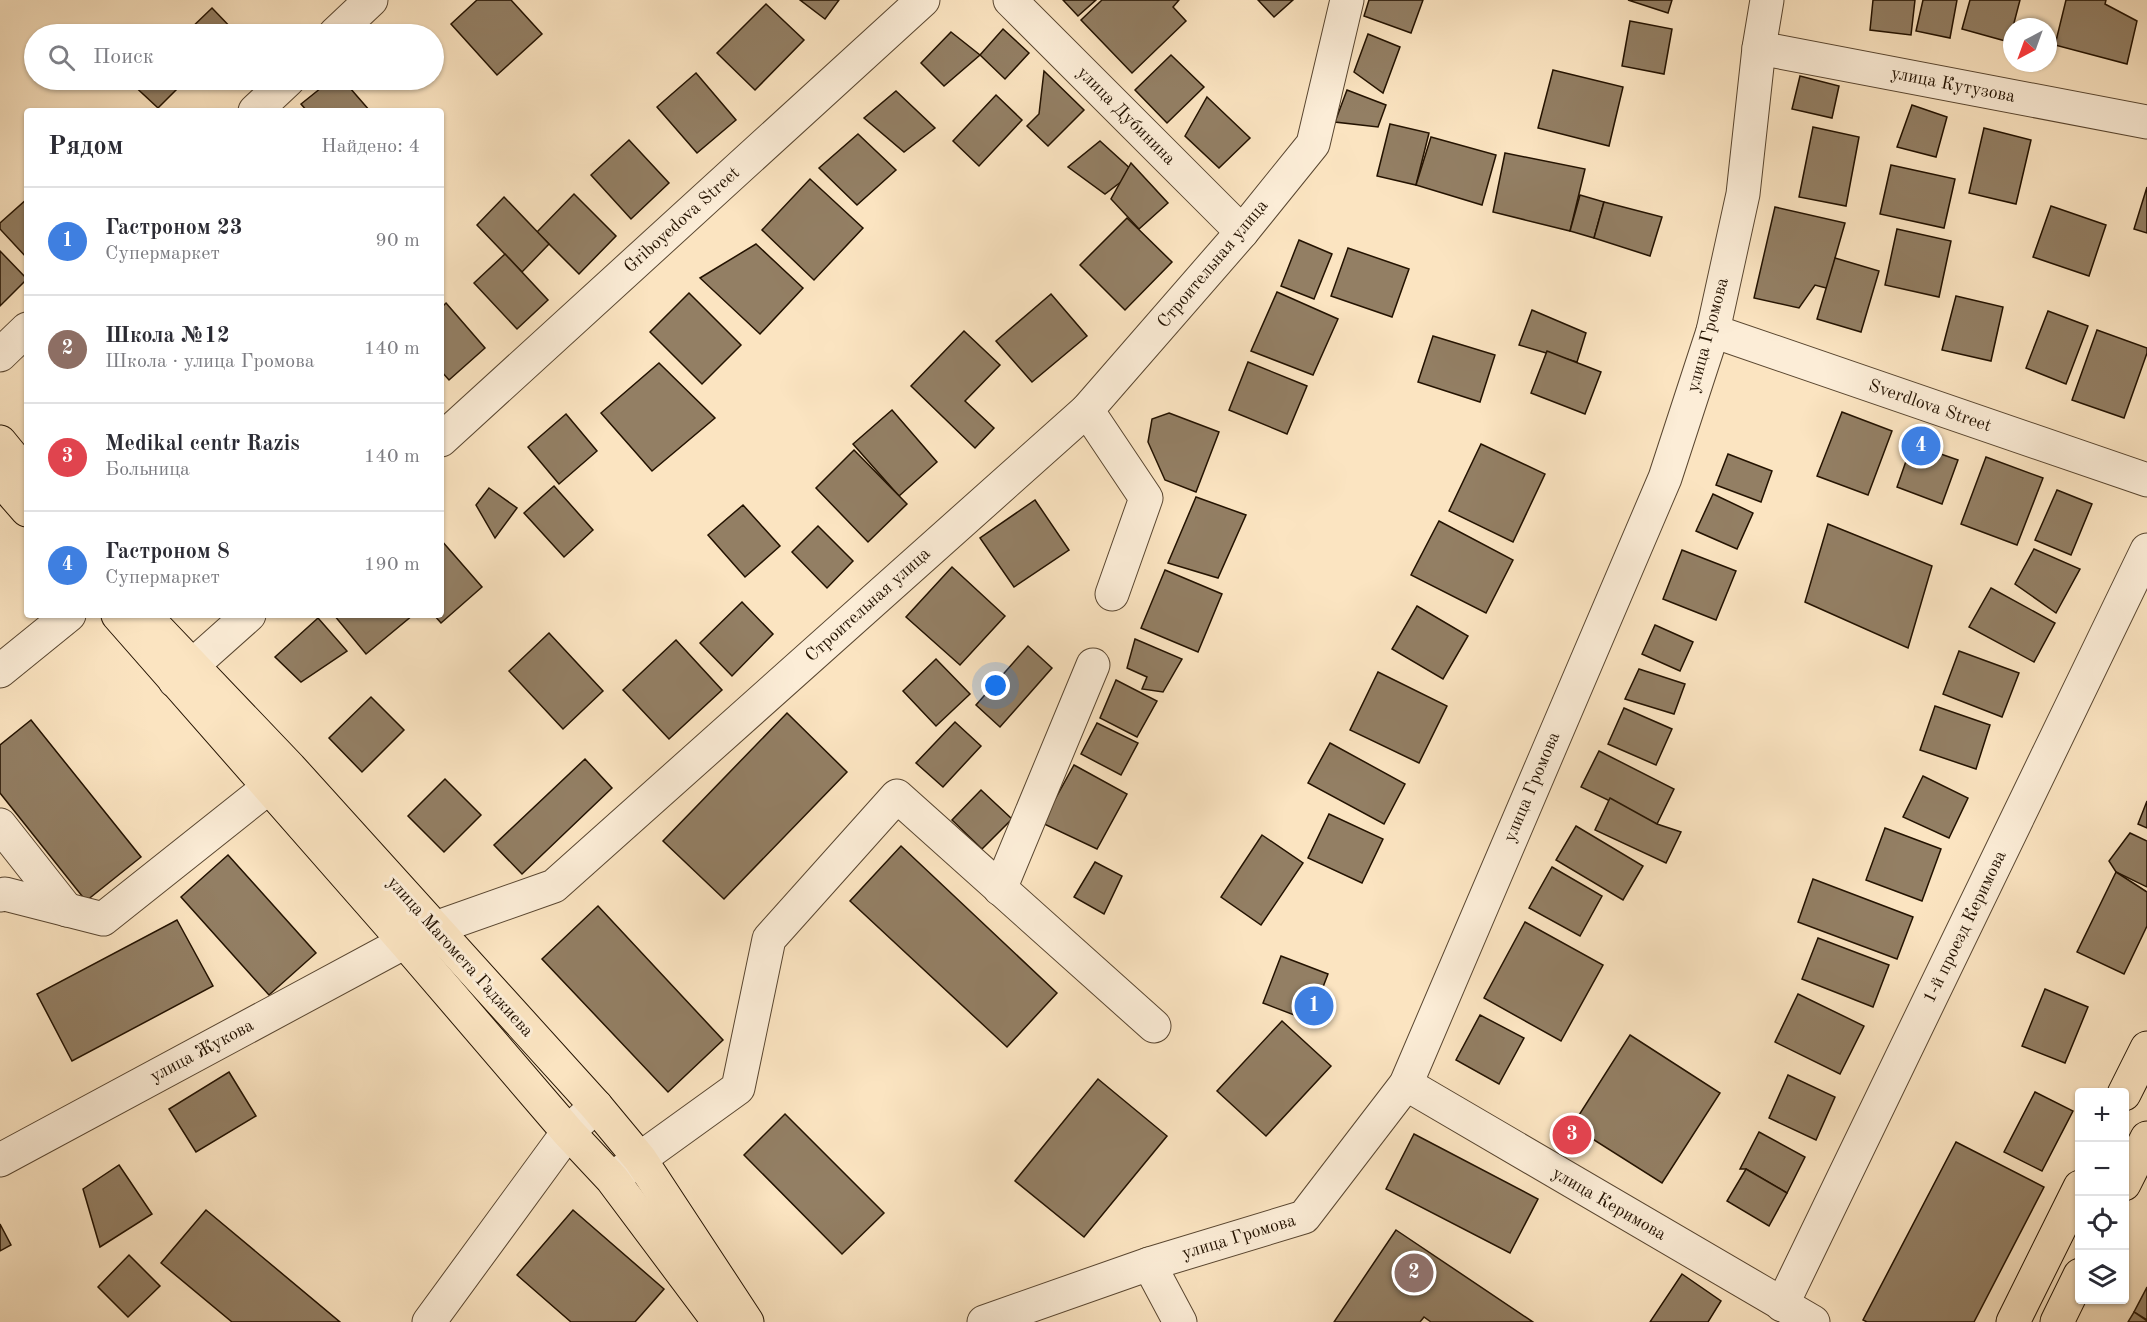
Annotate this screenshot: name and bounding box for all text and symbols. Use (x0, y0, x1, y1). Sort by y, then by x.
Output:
north arrow (2003, 18, 2057, 72)
search box (24, 24, 444, 90)
icon: search (45, 41, 78, 74)
text: Поиск (93, 46, 154, 68)
street label: улица Дубинина (1073, 63, 1179, 169)
street label: улица Кутузова (1889, 64, 2017, 106)
text: Рядом (48, 134, 123, 160)
text: Найдено: 4 (321, 137, 420, 157)
street label: Griboyedova Street (621, 164, 743, 276)
street label: Строительная улица (1154, 196, 1272, 331)
text: Гастроном 23 (105, 217, 243, 239)
text: 1 (62, 231, 73, 251)
text: 90 m (375, 231, 420, 251)
text: Супермаркет (105, 244, 220, 264)
street label: улица Громова (1684, 276, 1732, 394)
text: Школа №12 (105, 325, 230, 347)
text: 2 (62, 339, 73, 359)
text: 140 m (364, 339, 420, 359)
text: Школа · улица Громова (105, 352, 315, 372)
street label: Sverdlova Street (1866, 377, 1994, 435)
pin: 4 (1902, 424, 1940, 468)
text: Medikal centr Razis (105, 433, 300, 455)
text: 3 (62, 447, 73, 467)
text: 140 m (364, 447, 420, 467)
text: Больница (105, 460, 190, 480)
text: Гастроном 8 (105, 541, 230, 563)
street label: Строительная улица (802, 544, 934, 666)
text: 4 (62, 555, 73, 575)
text: 190 m (364, 555, 420, 575)
text: Супермаркет (105, 568, 220, 588)
your location (981, 671, 1010, 700)
street label: улица Громова (1501, 729, 1563, 845)
street label: 1-й проезд Керимова (1920, 848, 2010, 1006)
street label: улица Магомета Гаджиева (383, 873, 537, 1041)
pin: 1 (1294, 984, 1334, 1028)
street label: улица Жукова (147, 1016, 257, 1086)
map controls (2075, 1088, 2129, 1304)
button: + (2075, 1088, 2129, 1142)
pin: 3 (1552, 1112, 1592, 1158)
button: − (2075, 1142, 2129, 1196)
street label: улица Керимова (1549, 1164, 1669, 1244)
button: locate (2075, 1196, 2129, 1250)
street label: улица Громова (1180, 1211, 1298, 1263)
pin: 2 (1394, 1250, 1434, 1296)
button: layers (2075, 1250, 2129, 1304)

